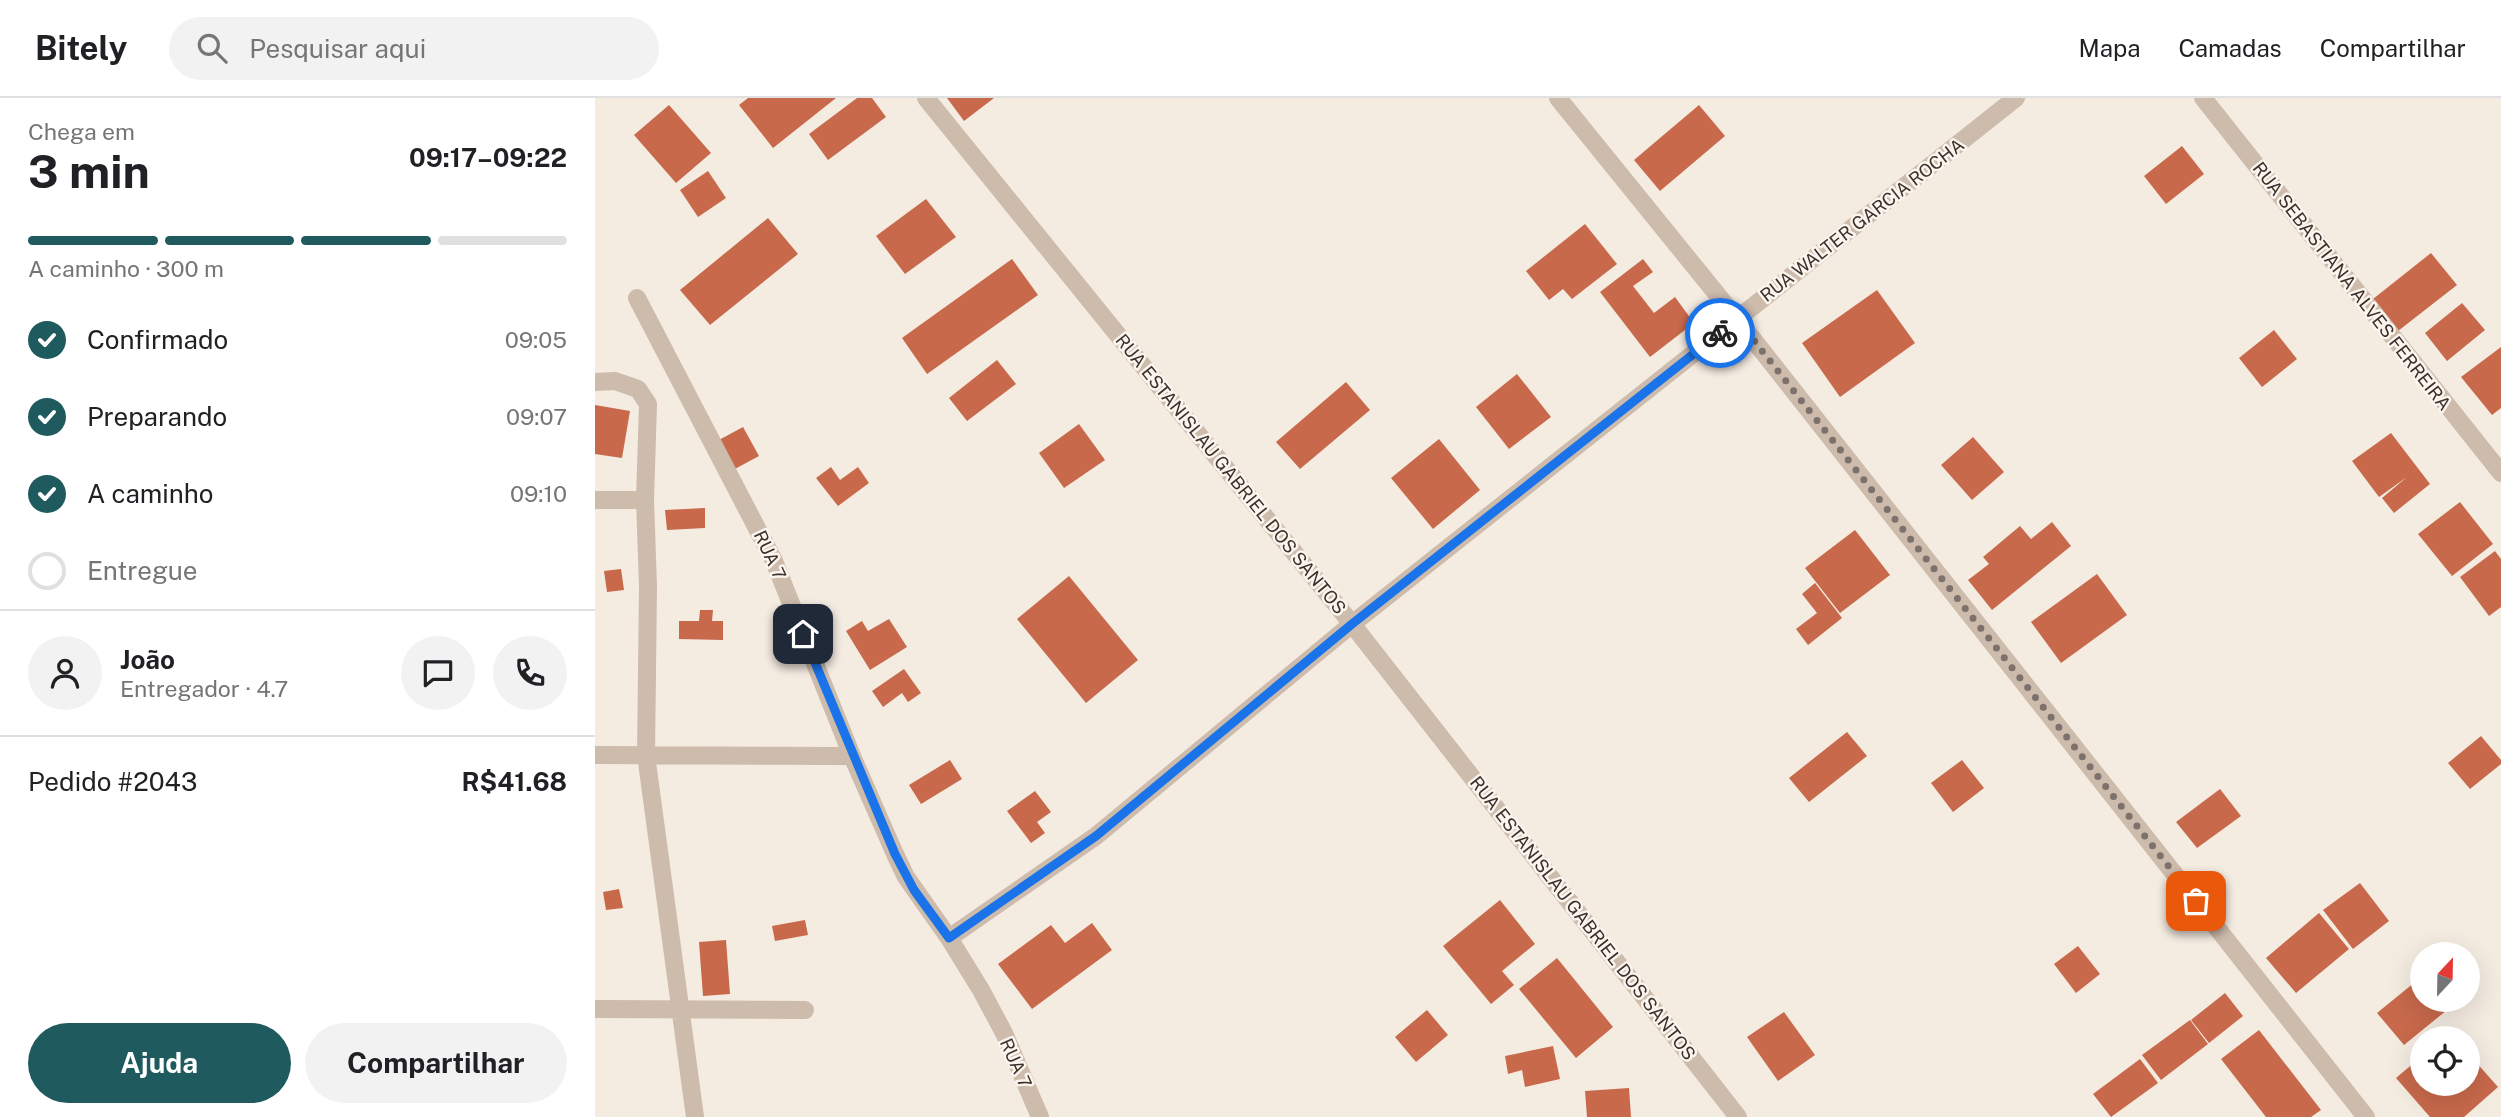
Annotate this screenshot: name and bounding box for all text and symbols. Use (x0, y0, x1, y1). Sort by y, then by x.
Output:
search box (169, 17, 659, 80)
text: Bitely (35, 29, 127, 67)
icon: search (193, 29, 231, 67)
text: Pesquisar aqui (249, 33, 426, 64)
text: Mapa (2079, 34, 2140, 62)
text: Camadas (2178, 34, 2282, 62)
text: Compartilhar (2320, 34, 2466, 62)
text: Chega em (28, 118, 135, 145)
street label: RUA WALTER GARCIA ROCHA (1756, 134, 1968, 306)
text: 09:17–09:22 (409, 142, 567, 173)
text: 3 min (28, 144, 150, 198)
street label: RUA SEBASTIANA ALVES FERREIRA (2249, 158, 2456, 415)
text: A caminho · 300 m (28, 255, 224, 282)
courier (1685, 298, 1755, 368)
icon: bike (1701, 314, 1739, 352)
icon: check (28, 321, 66, 359)
text: Confirmado (87, 324, 228, 355)
text: 09:05 (505, 326, 567, 353)
street label: RUA ESTANISLAU GABRIEL DOS SANTOS (1111, 330, 1351, 618)
icon: check (28, 398, 66, 436)
text: Preparando (87, 401, 227, 432)
text: 09:07 (506, 403, 567, 430)
icon: check (28, 475, 66, 513)
text: A caminho (87, 478, 214, 509)
text: 09:10 (510, 480, 567, 507)
street label: RUA 7 (750, 527, 790, 583)
text: Entregue (87, 555, 198, 586)
pin (773, 604, 833, 664)
icon: home (784, 615, 822, 653)
button: person (28, 636, 102, 710)
button: chat (401, 636, 475, 710)
button: phone (493, 636, 567, 710)
text: João (120, 644, 175, 675)
text: Entregador · 4.7 (120, 675, 288, 702)
text: Pedido #2043 (28, 766, 197, 797)
text: R$41.68 (461, 766, 567, 797)
street label: RUA ESTANISLAU GABRIEL DOS SANTOS (1466, 772, 1700, 1064)
pin (2166, 871, 2226, 931)
icon: bag (2177, 882, 2215, 920)
north arrow (2410, 942, 2480, 1012)
map controls (2410, 942, 2480, 1096)
button: Ajuda (28, 1023, 291, 1103)
button: Compartilhar (305, 1023, 567, 1103)
button: locate (2410, 1026, 2480, 1096)
street label: RUA 7 (996, 1035, 1036, 1091)

